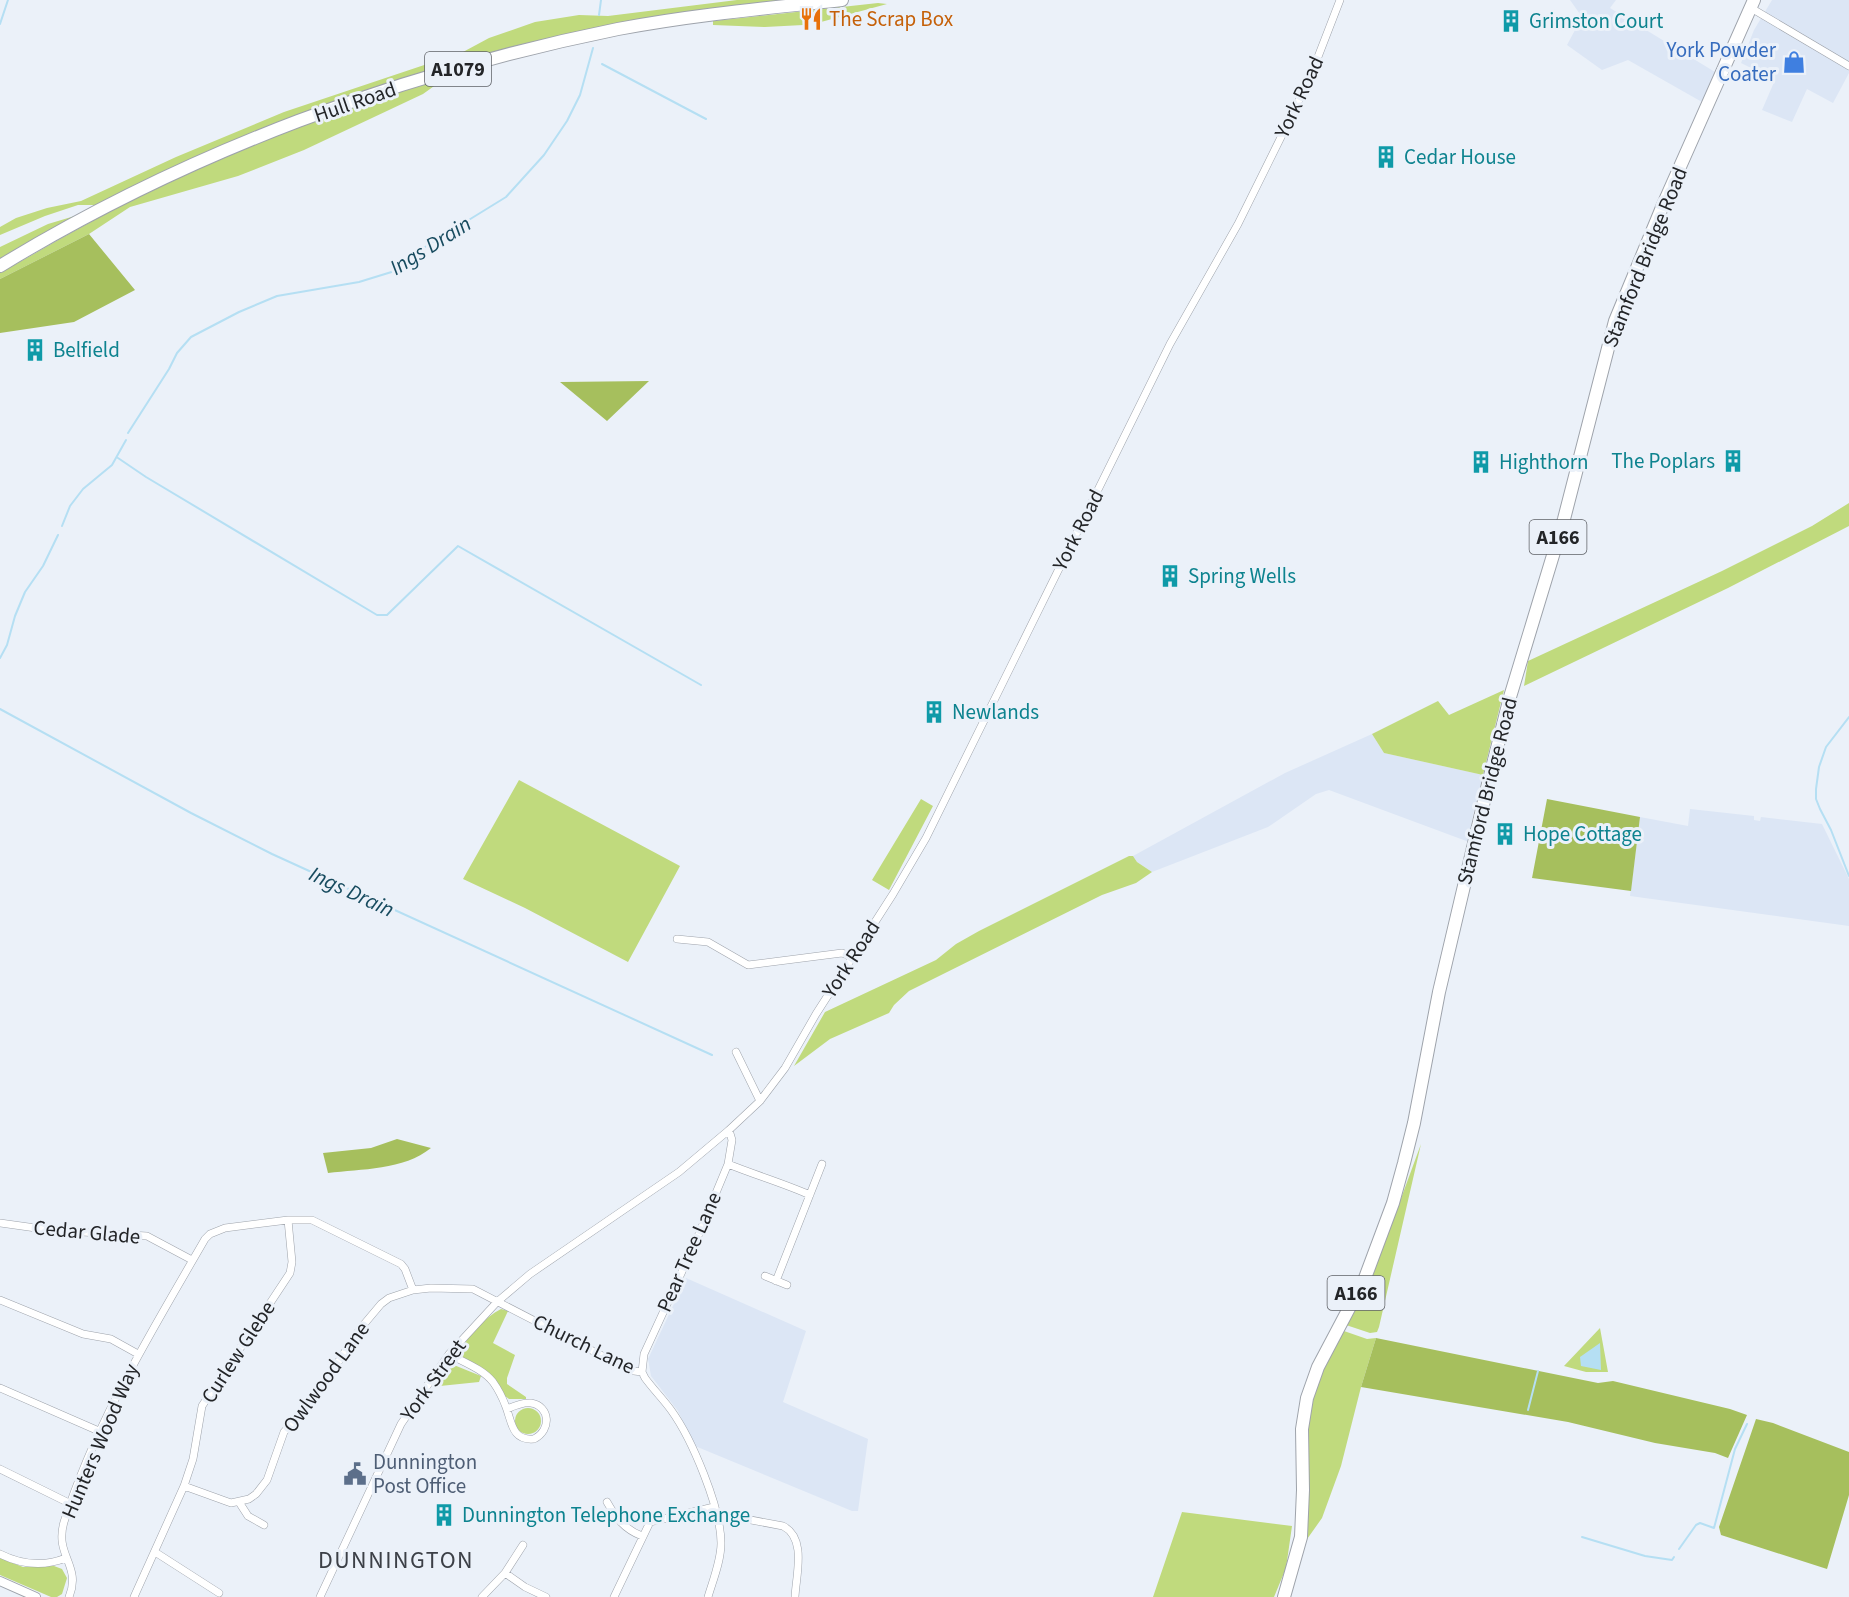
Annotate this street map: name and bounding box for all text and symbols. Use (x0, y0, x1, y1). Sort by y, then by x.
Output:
place label: The Scrap Box (829, 4, 954, 34)
restaurant icon: The Scrap Box (798, 6, 824, 32)
place label: Grimston Court (1529, 6, 1663, 36)
building icon: Grimston Court (1498, 8, 1524, 34)
place label: York Powder Coater (1666, 35, 1777, 89)
shop icon: York Powder Coater (1781, 49, 1807, 75)
street label: York Road (1266, 51, 1331, 144)
road number: A1079 (425, 52, 491, 86)
street label: Hull Road (310, 74, 400, 130)
place label: Cedar House (1404, 142, 1516, 172)
building icon: Cedar House (1373, 144, 1399, 170)
street label: Stamford Bridge Road (1595, 162, 1695, 352)
water label: Ings Drain (384, 208, 478, 283)
place label: Belfield (53, 335, 120, 365)
building icon: Belfield (22, 337, 48, 363)
place label: The Poplars (1611, 446, 1715, 476)
place label: Highthorn (1499, 447, 1589, 477)
building icon: The Poplars (1720, 448, 1746, 474)
building icon: Highthorn (1468, 449, 1494, 475)
street label: York Road (1044, 484, 1111, 577)
road number: A166 (1530, 520, 1586, 554)
place label: Spring Wells (1188, 561, 1296, 591)
building icon: Spring Wells (1157, 563, 1183, 589)
street label: Stamford Bridge Road (1449, 694, 1525, 888)
place label: Newlands (952, 697, 1039, 727)
building icon: Newlands (921, 699, 947, 725)
place label: Hope Cottage (1523, 819, 1642, 849)
building icon: Hope Cottage (1492, 821, 1518, 847)
water label: Ings Drain (304, 858, 400, 926)
street label: York Road (814, 914, 887, 1005)
street label: Pear Tree Lane (649, 1187, 729, 1317)
street label: Cedar Glade (32, 1212, 142, 1252)
road number: A166 (1328, 1276, 1384, 1310)
street label: Curlew Glebe (194, 1295, 282, 1409)
street label: Church Lane (528, 1306, 640, 1382)
street label: Owlwood Lane (275, 1315, 377, 1439)
street label: York Street (392, 1333, 473, 1428)
street label: Hunters Wood Way (54, 1359, 146, 1523)
place label: Dunnington Post Office (373, 1447, 477, 1501)
public building icon: Dunnington Post Office (342, 1461, 368, 1487)
place label: Dunnington Telephone Exchange (462, 1500, 750, 1530)
building icon: Dunnington Telephone Exchange (431, 1502, 457, 1528)
district label: DUNNINGTON (318, 1543, 474, 1578)

